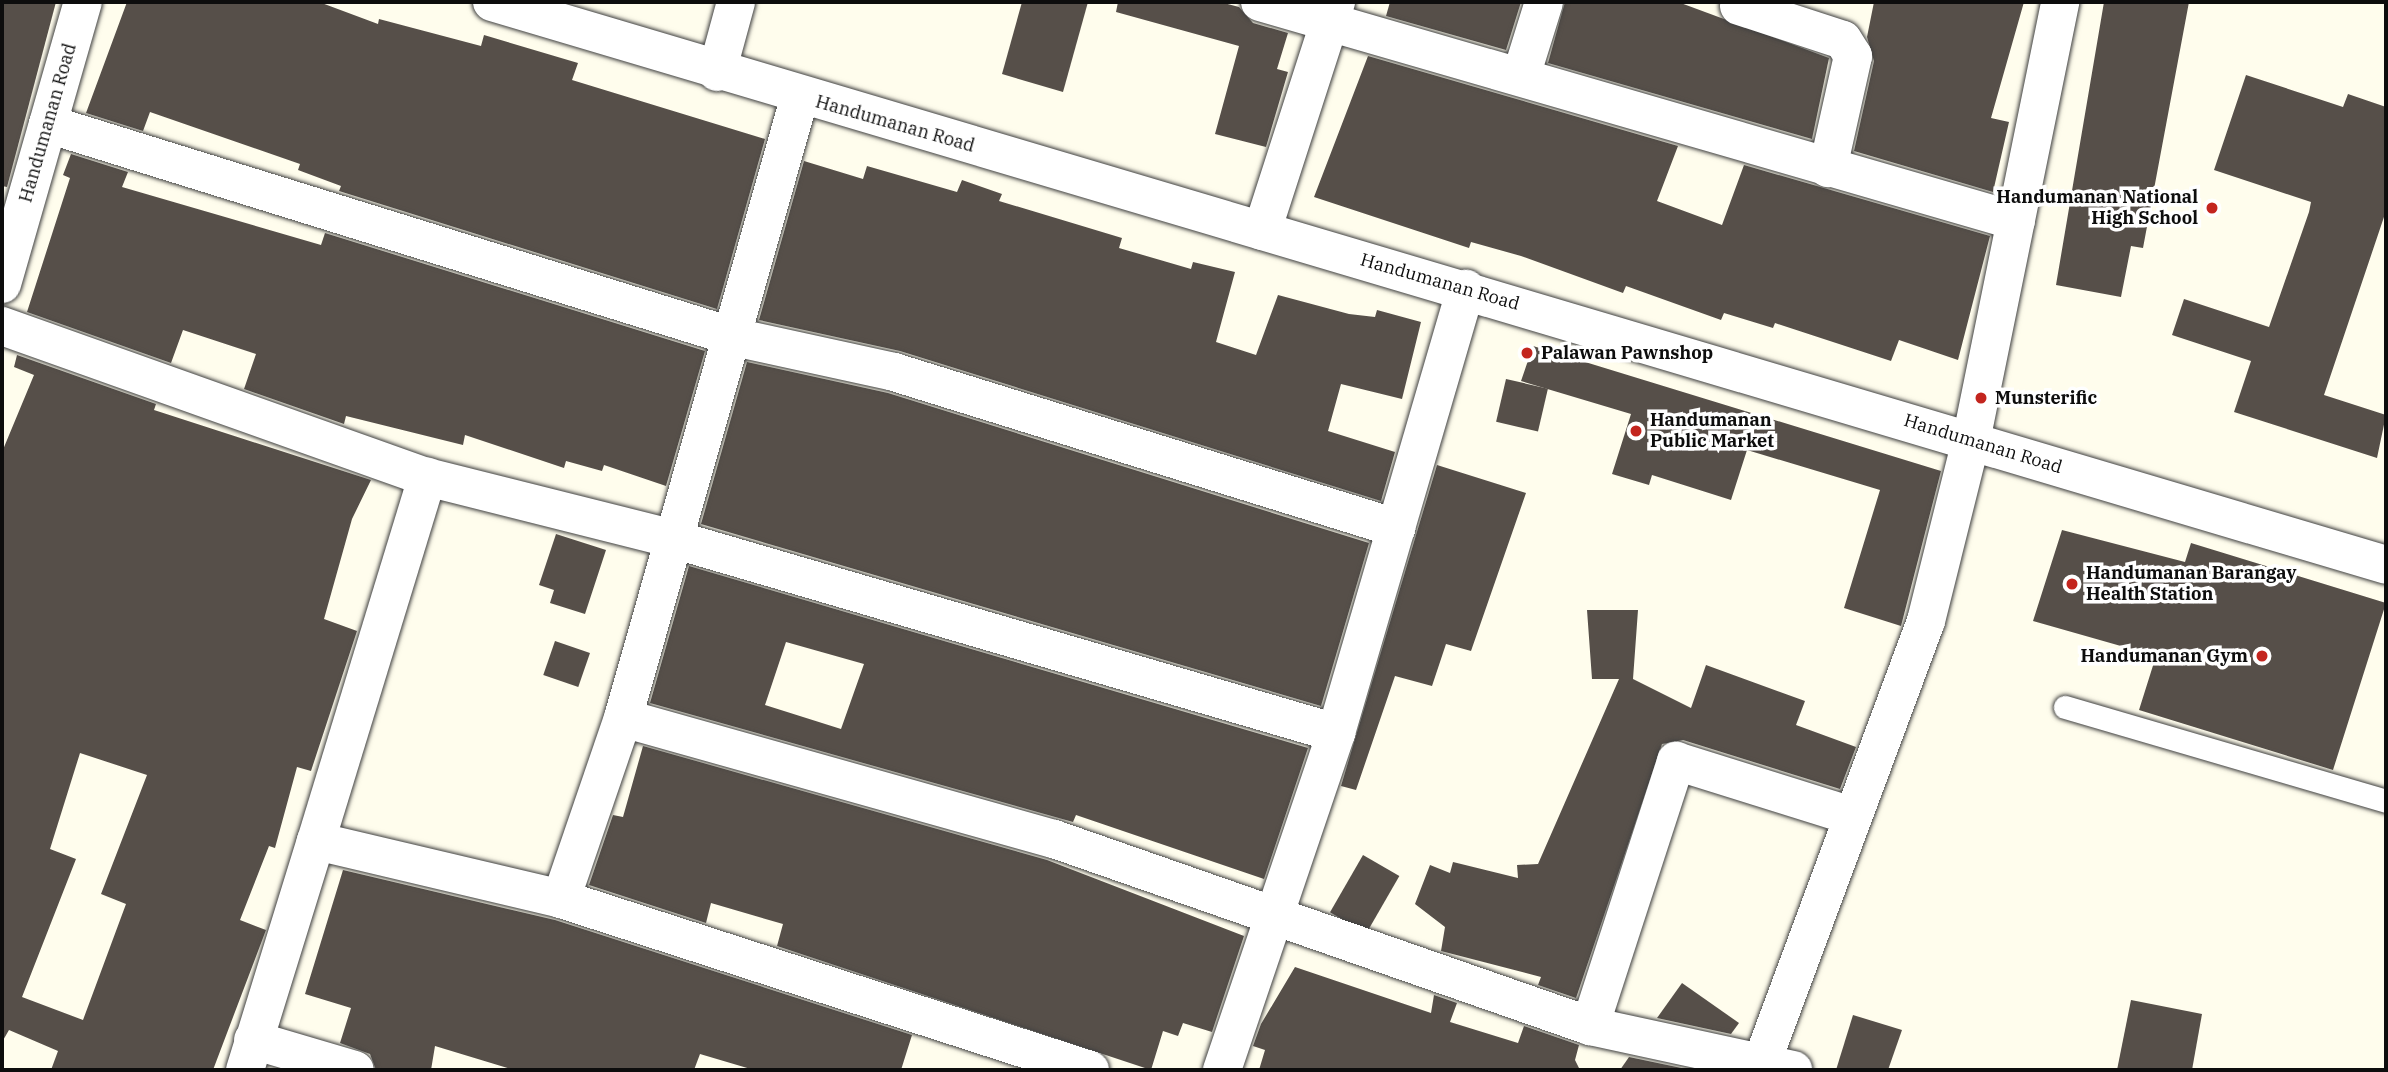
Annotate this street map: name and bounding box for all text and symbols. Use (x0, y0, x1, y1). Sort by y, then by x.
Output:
street label: Handumanan Road (15, 41, 81, 205)
street label: Handumanan Road (813, 91, 977, 157)
place label: Handumanan National High School (1996, 187, 2198, 230)
marker: Handumanan National High School (2204, 200, 2220, 216)
street label: Handumanan Road (1358, 249, 1522, 315)
place label: Palawan Pawnshop (1541, 342, 1713, 364)
marker: Palawan Pawnshop (1519, 345, 1535, 361)
place label: Munsterific (1995, 387, 2097, 409)
marker: Munsterific (1973, 390, 1989, 406)
place label: Handumanan Public Market (1650, 410, 1774, 452)
street label: Handumanan Road (1901, 410, 2065, 478)
marker: Handumanan Public Market (1628, 423, 1644, 439)
place label: Handumanan Barangay Health Station (2086, 563, 2297, 606)
marker: Handumanan Barangay Health Station (2064, 576, 2080, 592)
place label: Handumanan Gym (2081, 645, 2248, 667)
marker: Handumanan Gym (2254, 648, 2270, 664)

